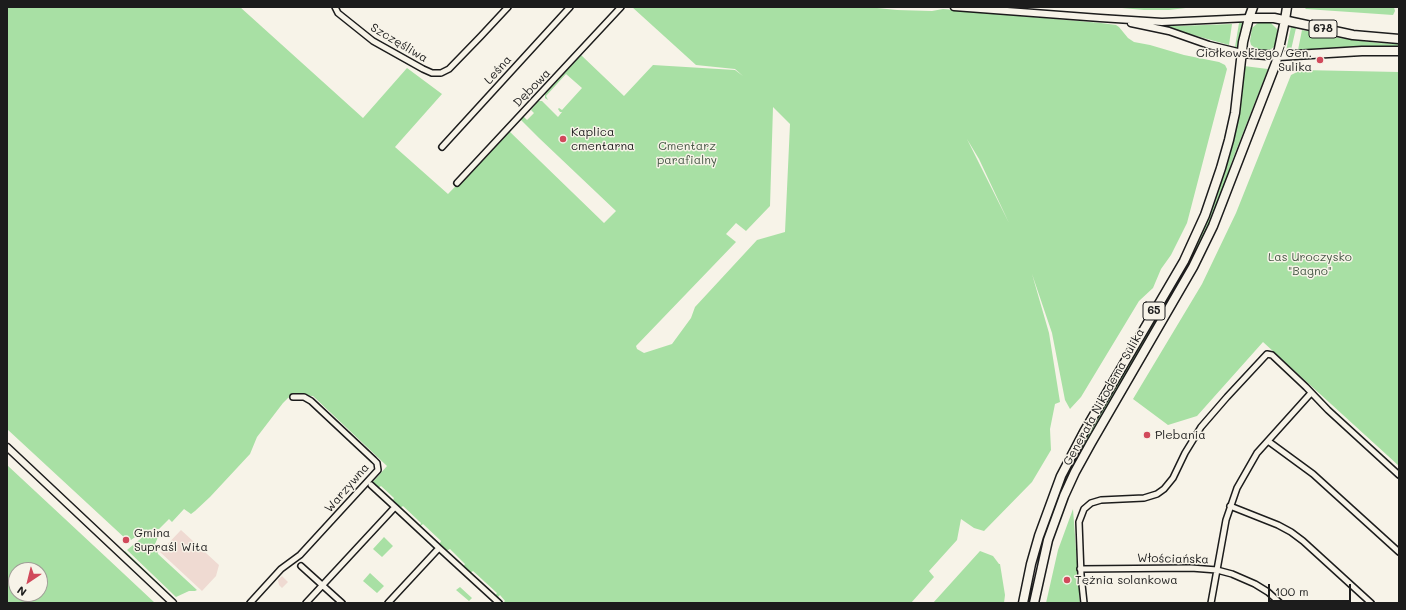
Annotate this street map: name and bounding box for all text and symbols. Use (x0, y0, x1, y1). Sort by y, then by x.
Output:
street label: Szczęśliwa (368, 20, 430, 66)
road number: 678 (1309, 20, 1337, 38)
place label: Ciołkowskiego/Gen. Sulika (1196, 46, 1312, 74)
street label: Leśna (481, 53, 515, 87)
marker: Ciołkowskiego/Gen. Sulika (1315, 55, 1325, 65)
street label: Dębowa (510, 66, 554, 110)
place label: Kaplica cmentarna (571, 125, 635, 153)
marker: Kaplica cmentarna (558, 134, 568, 144)
park label: Cmentarz parafialny (657, 139, 717, 167)
park label: Las Uroczysko "Bagno" (1268, 250, 1352, 278)
road number: 65 (1143, 302, 1165, 320)
street label: Generała Nikodema Sulika (1060, 326, 1148, 468)
place label: Plebania (1155, 428, 1206, 442)
marker: Plebania (1142, 430, 1152, 440)
street label: Warzywna (322, 460, 372, 516)
place label: Gmina Supraśl Wita (134, 526, 208, 554)
marker: Gmina Supraśl Wita (121, 535, 131, 545)
street label: Włościańska (1137, 551, 1209, 567)
north arrow (8, 562, 48, 602)
place label: Tężnia solankowa (1075, 573, 1178, 587)
marker: Tężnia solankowa (1062, 575, 1072, 585)
scale bar (1270, 576, 1353, 602)
text: N (14, 583, 29, 600)
text: 100 m (1275, 583, 1309, 599)

